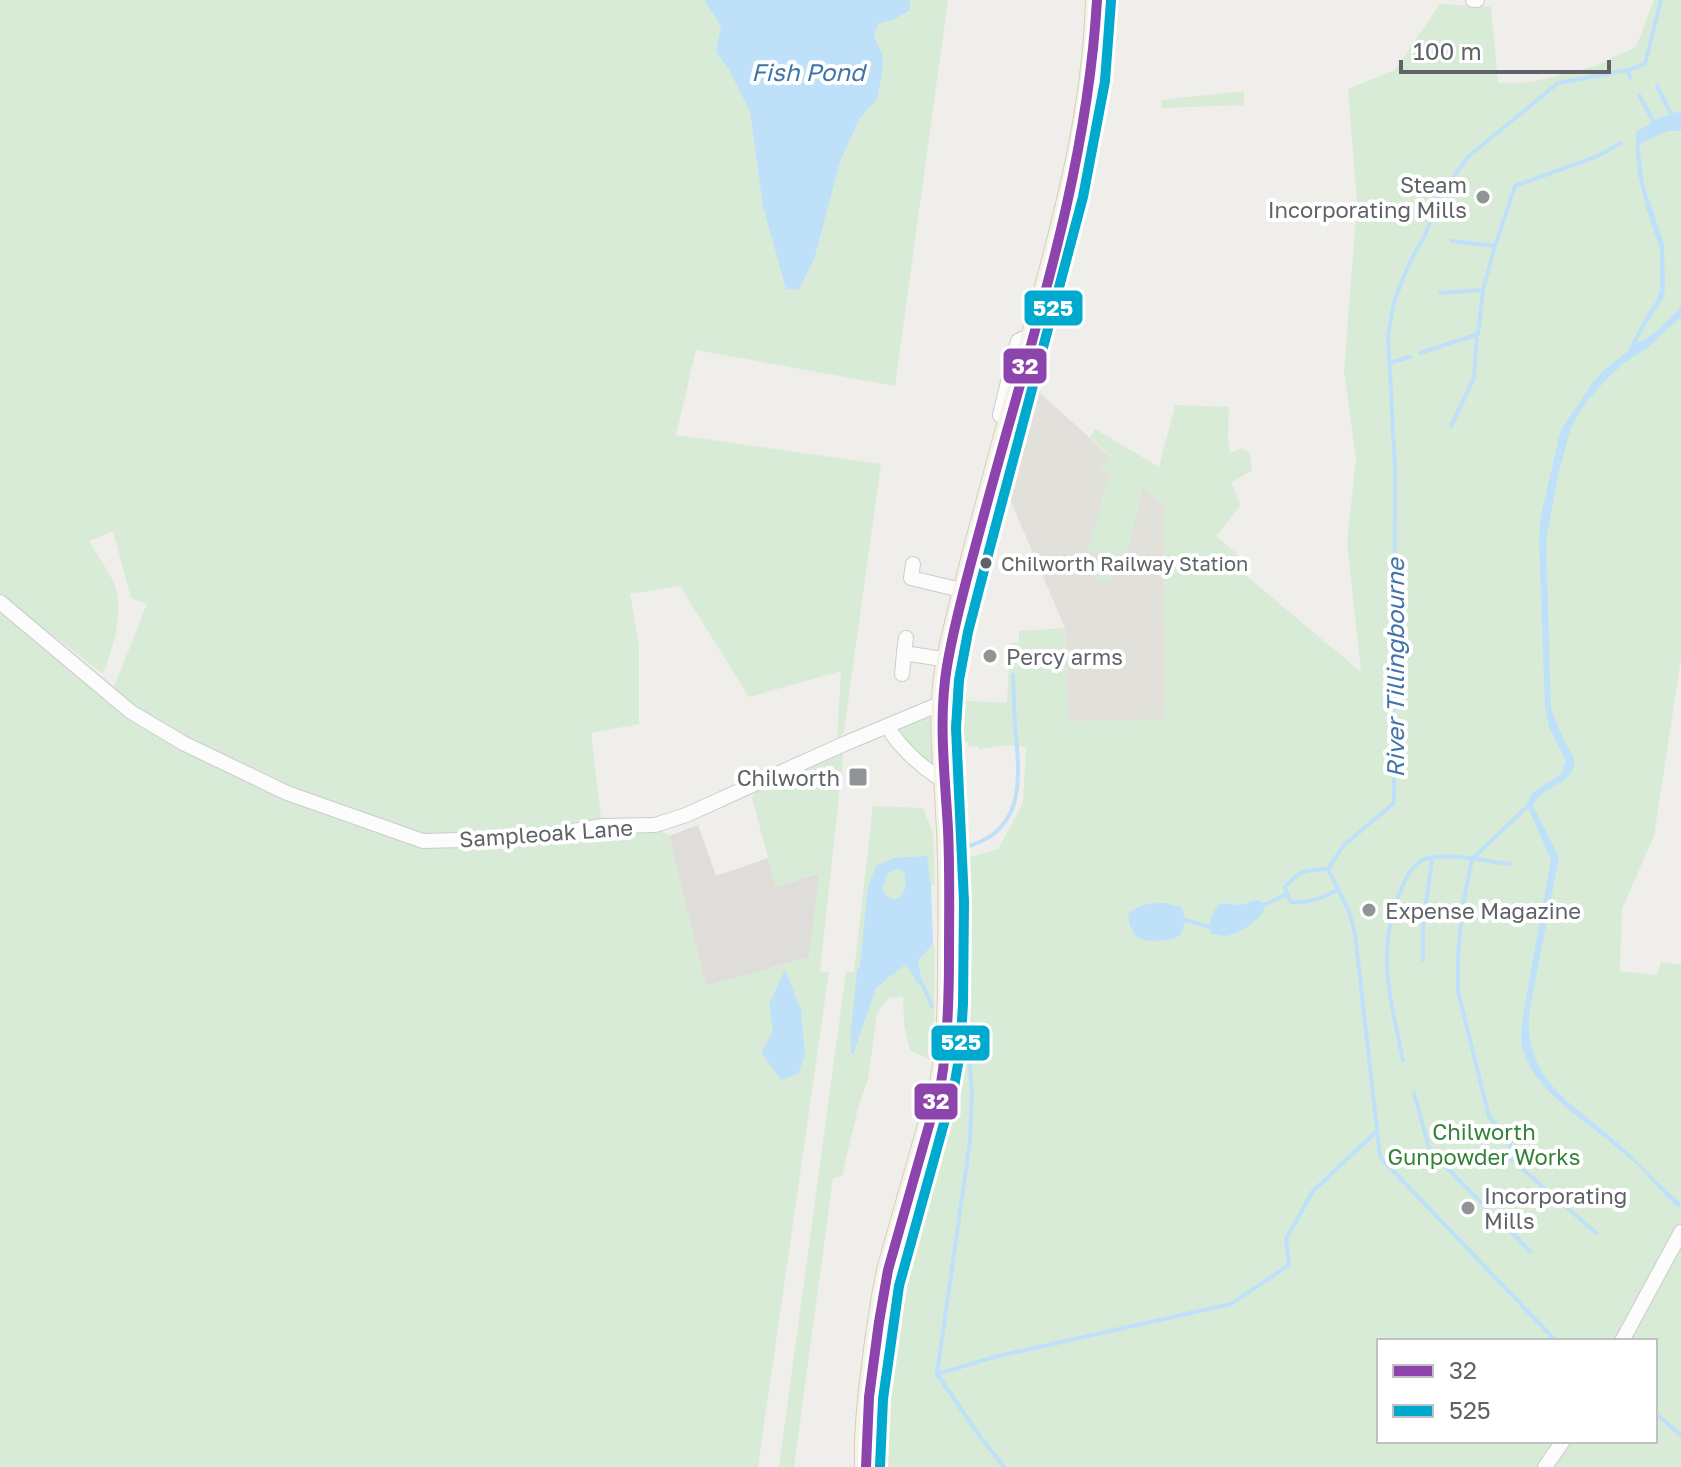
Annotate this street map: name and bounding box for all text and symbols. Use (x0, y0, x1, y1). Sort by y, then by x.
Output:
scale bar (1401, 24, 1609, 74)
text: 100 m (1413, 36, 1482, 65)
water label: Fish Pond (751, 57, 868, 86)
place label: Steam Incorporating Mills (1268, 171, 1467, 223)
marker: Steam Incorporating Mills (1474, 188, 1492, 206)
line badge: 525 (1023, 289, 1084, 327)
text: 525 (1033, 294, 1073, 321)
line badge: 32 (1002, 347, 1048, 385)
text: 32 (1012, 352, 1038, 379)
place label: Chilworth Railway Station (1001, 551, 1248, 575)
marker: Chilworth Railway Station (978, 555, 994, 571)
water label: River Tillingbourne (1380, 556, 1410, 778)
place label: Percy arms (1006, 643, 1123, 670)
marker: Percy arms (981, 647, 999, 665)
place label: Chilworth (737, 764, 840, 791)
marker: Chilworth (847, 766, 869, 788)
street label: Sampleoak Lane (458, 813, 634, 853)
place label: Expense Magazine (1385, 897, 1581, 924)
marker: Expense Magazine (1360, 901, 1378, 919)
line badge: 525 (930, 1024, 991, 1062)
text: 525 (941, 1028, 981, 1055)
line badge: 32 (913, 1082, 959, 1121)
text: 32 (923, 1087, 949, 1114)
park label: Chilworth Gunpowder Works (1388, 1118, 1580, 1170)
place label: Incorporating Mills (1484, 1182, 1627, 1234)
marker: Incorporating Mills (1459, 1199, 1477, 1217)
legend (1377, 1339, 1657, 1443)
text: 32 (1449, 1355, 1477, 1384)
text: 525 (1449, 1395, 1491, 1424)

